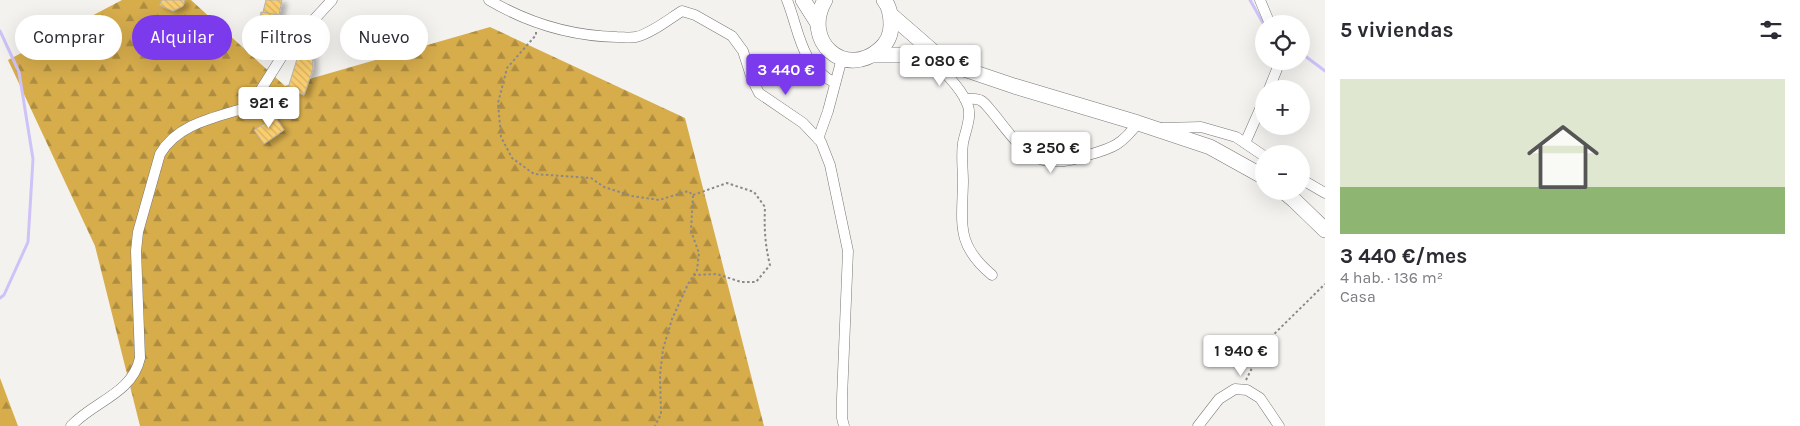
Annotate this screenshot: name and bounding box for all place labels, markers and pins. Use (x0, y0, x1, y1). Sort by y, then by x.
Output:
pin: 2 080 € (894, 44, 986, 87)
pin: 3 440 € (740, 54, 832, 96)
pin: 921 € (234, 86, 304, 129)
pin: 3 250 € (1005, 132, 1097, 174)
pin: 1 940 € (1195, 334, 1287, 377)

